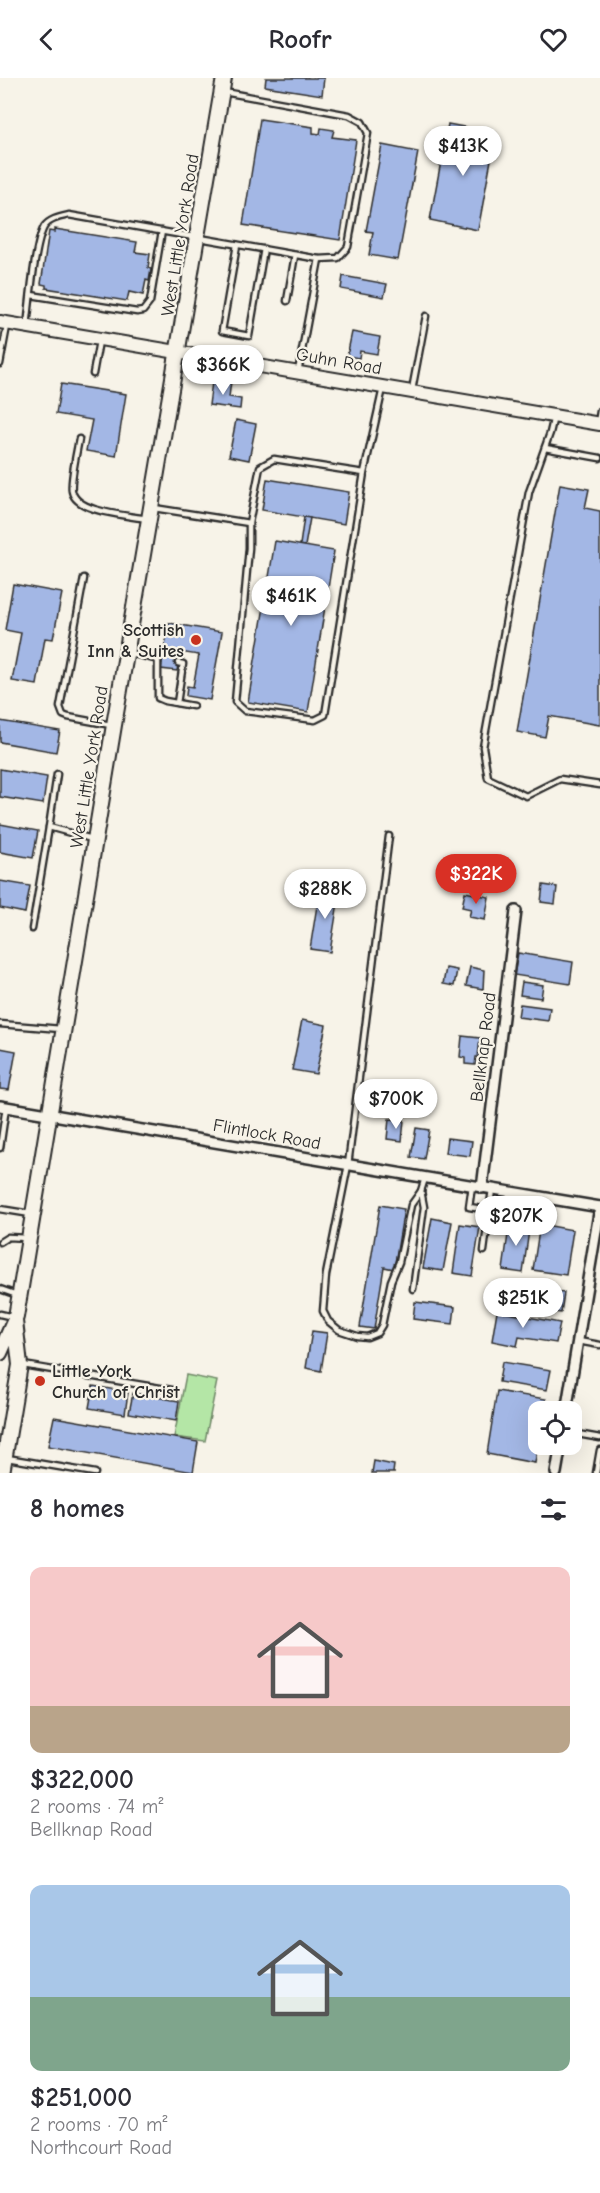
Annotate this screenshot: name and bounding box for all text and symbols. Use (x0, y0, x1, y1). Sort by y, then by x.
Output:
icon: back (30, 23, 63, 56)
icon: heart (537, 23, 570, 56)
text: Roofr (268, 24, 332, 55)
pin: $413K (421, 126, 505, 177)
text: $413K (438, 134, 488, 157)
street label: West Little York Road (157, 152, 204, 318)
street label: Guhn Road (294, 344, 383, 379)
pin: $366K (181, 345, 265, 396)
text: $366K (196, 353, 250, 376)
pin: $461K (249, 576, 333, 627)
text: $461K (266, 584, 317, 607)
place label: Scottish Inn & Suites (88, 620, 184, 662)
marker: Scottish Inn & Suites (189, 633, 203, 647)
street label: West Little York Road (66, 684, 113, 850)
pin: $322K (434, 854, 518, 905)
text: $322K (449, 862, 503, 885)
pin: $288K (283, 869, 367, 920)
text: $288K (298, 877, 352, 900)
street label: Bellknap Road (466, 991, 501, 1103)
pin: $700K (354, 1079, 438, 1130)
text: $700K (368, 1087, 424, 1110)
street label: Flintlock Road (211, 1115, 323, 1154)
pin: $207K (474, 1196, 558, 1247)
text: $207K (489, 1204, 543, 1227)
pin: $251K (481, 1278, 565, 1329)
text: $251K (497, 1286, 549, 1309)
place label: Little York Church of Christ (52, 1361, 181, 1403)
marker: Little York Church of Christ (33, 1374, 47, 1388)
map controls (528, 1401, 582, 1455)
button: locate (528, 1401, 582, 1455)
icon: filters (537, 1493, 570, 1526)
text: 8 homes (30, 1494, 124, 1524)
icon: home (246, 1606, 354, 1714)
text: $322,000 (30, 1765, 134, 1795)
text: 2 rooms · 74 m² (30, 1795, 163, 1818)
text: Bellknap Road (30, 1818, 153, 1841)
icon: home (246, 1924, 354, 2032)
text: $251,000 (30, 2083, 132, 2113)
text: 2 rooms · 70 m² (30, 2113, 167, 2136)
text: Northcourt Road (30, 2136, 172, 2159)

